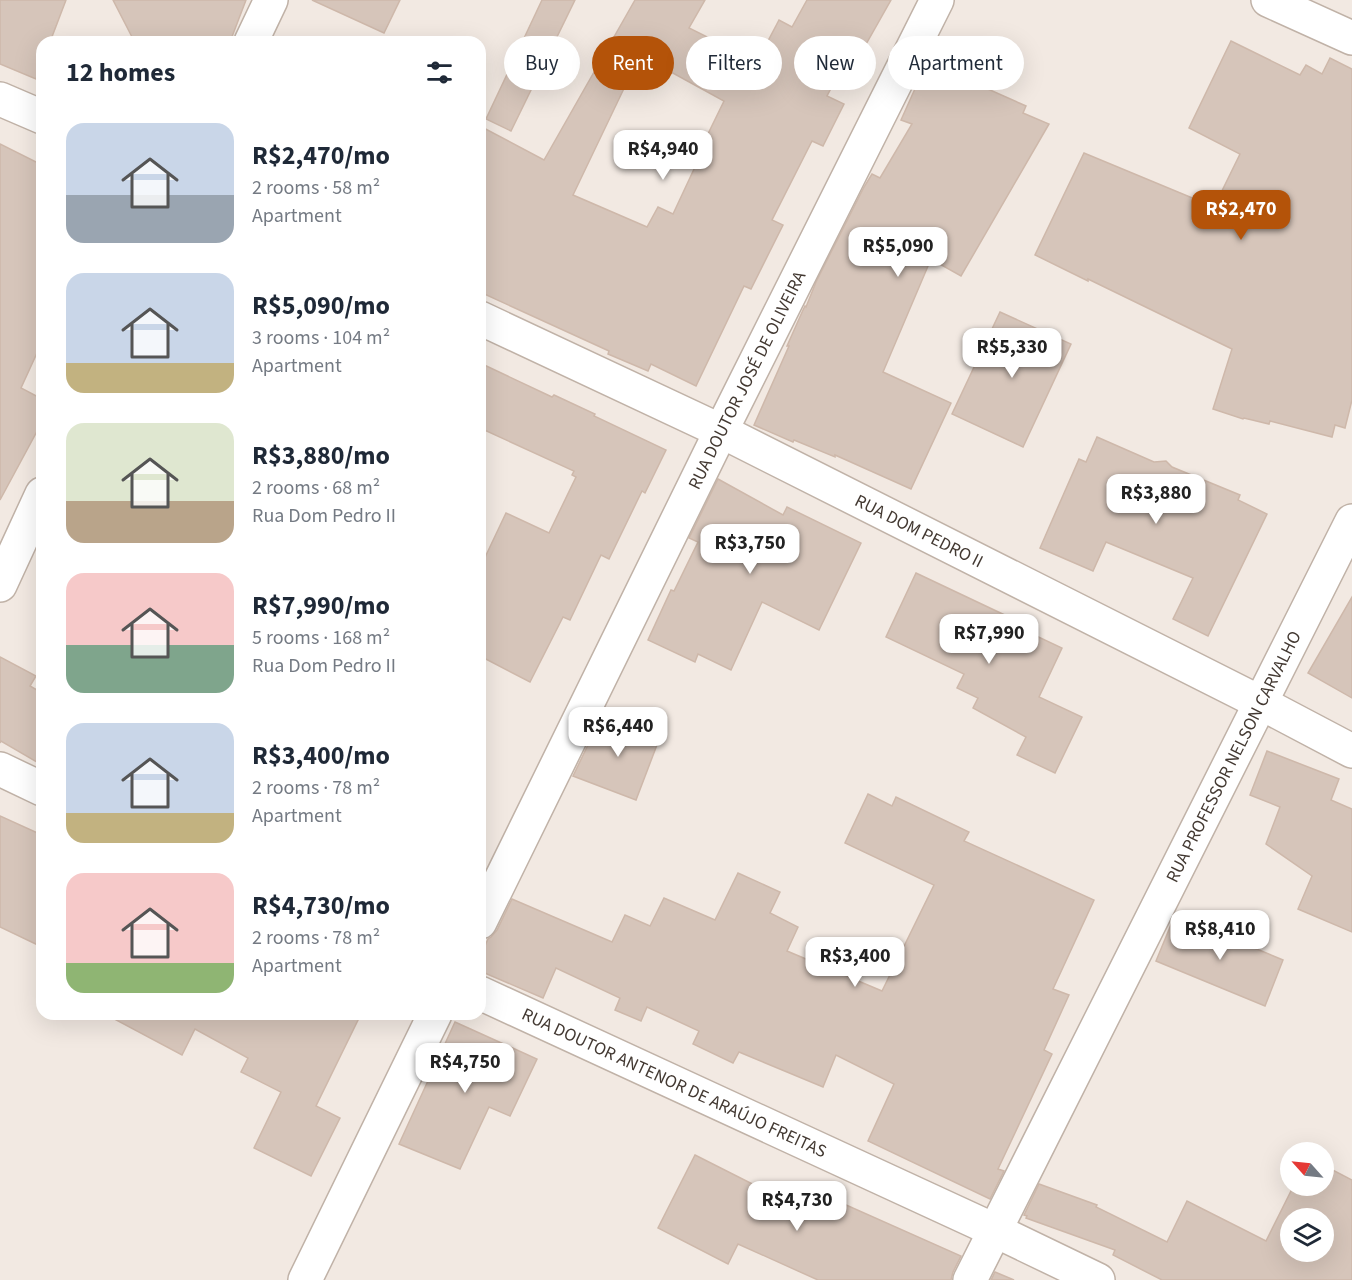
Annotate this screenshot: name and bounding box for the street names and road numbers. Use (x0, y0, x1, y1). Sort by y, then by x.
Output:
street label: RUA DOUTOR JOSÉ DE OLIVEIRA (682, 267, 812, 494)
street label: RUA DOM PEDRO II (850, 488, 987, 574)
street label: RUA PROFESSOR NELSON CARVALHO (1160, 627, 1308, 887)
street label: RUA DOUTOR ANTENOR DE ARAÚJO FREITAS (518, 1002, 831, 1164)

